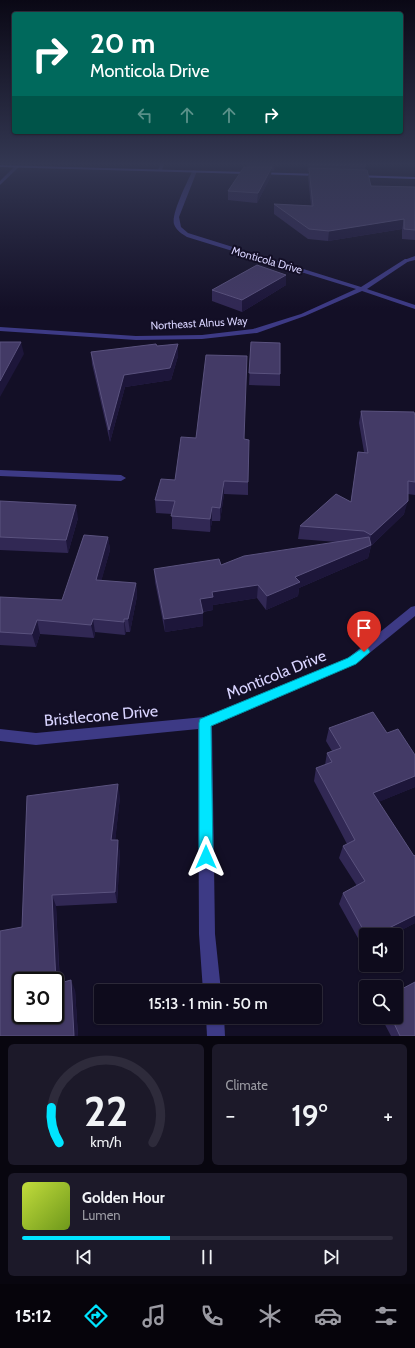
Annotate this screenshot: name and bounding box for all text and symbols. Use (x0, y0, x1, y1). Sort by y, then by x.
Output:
text: 20 m (90, 26, 155, 60)
icon: right (24, 28, 76, 80)
text: Monticola Drive (90, 60, 209, 82)
icon: left (134, 104, 156, 126)
icon: ahead (176, 104, 198, 126)
icon: ahead (218, 104, 240, 126)
icon: right (260, 104, 282, 126)
street label: Monticola Drive (230, 243, 304, 277)
street label: Northeast Alnus Way (150, 313, 248, 333)
pin (347, 611, 381, 652)
icon: arrive (353, 617, 375, 639)
street label: Monticola Drive (223, 646, 329, 703)
street label: Bristlecone Drive (43, 701, 159, 730)
position arrow (185, 836, 227, 878)
map controls (359, 928, 403, 1024)
button: sound (359, 928, 403, 972)
speed limit sign: 30 (12, 972, 64, 1024)
button: search (359, 980, 403, 1024)
text: 15:13 · 1 min · 50 m (148, 995, 268, 1013)
text: Climate (226, 1077, 268, 1093)
text: 22 (84, 1085, 128, 1135)
text: 19° (291, 1097, 327, 1134)
text: − (226, 1102, 235, 1129)
text: + (383, 1102, 393, 1129)
text: km/h (90, 1132, 121, 1150)
text: Golden Hour (82, 1189, 165, 1207)
text: Lumen (82, 1207, 121, 1223)
icon: previous (73, 1246, 95, 1268)
icon: pause (196, 1246, 218, 1268)
icon: next (320, 1246, 342, 1268)
icon: directions (82, 1302, 110, 1330)
icon: music (140, 1302, 168, 1330)
icon: phone (198, 1302, 226, 1330)
icon: climate (256, 1302, 284, 1330)
icon: car (314, 1302, 342, 1330)
icon: filters (372, 1302, 400, 1330)
text: 15:12 (15, 1305, 52, 1327)

